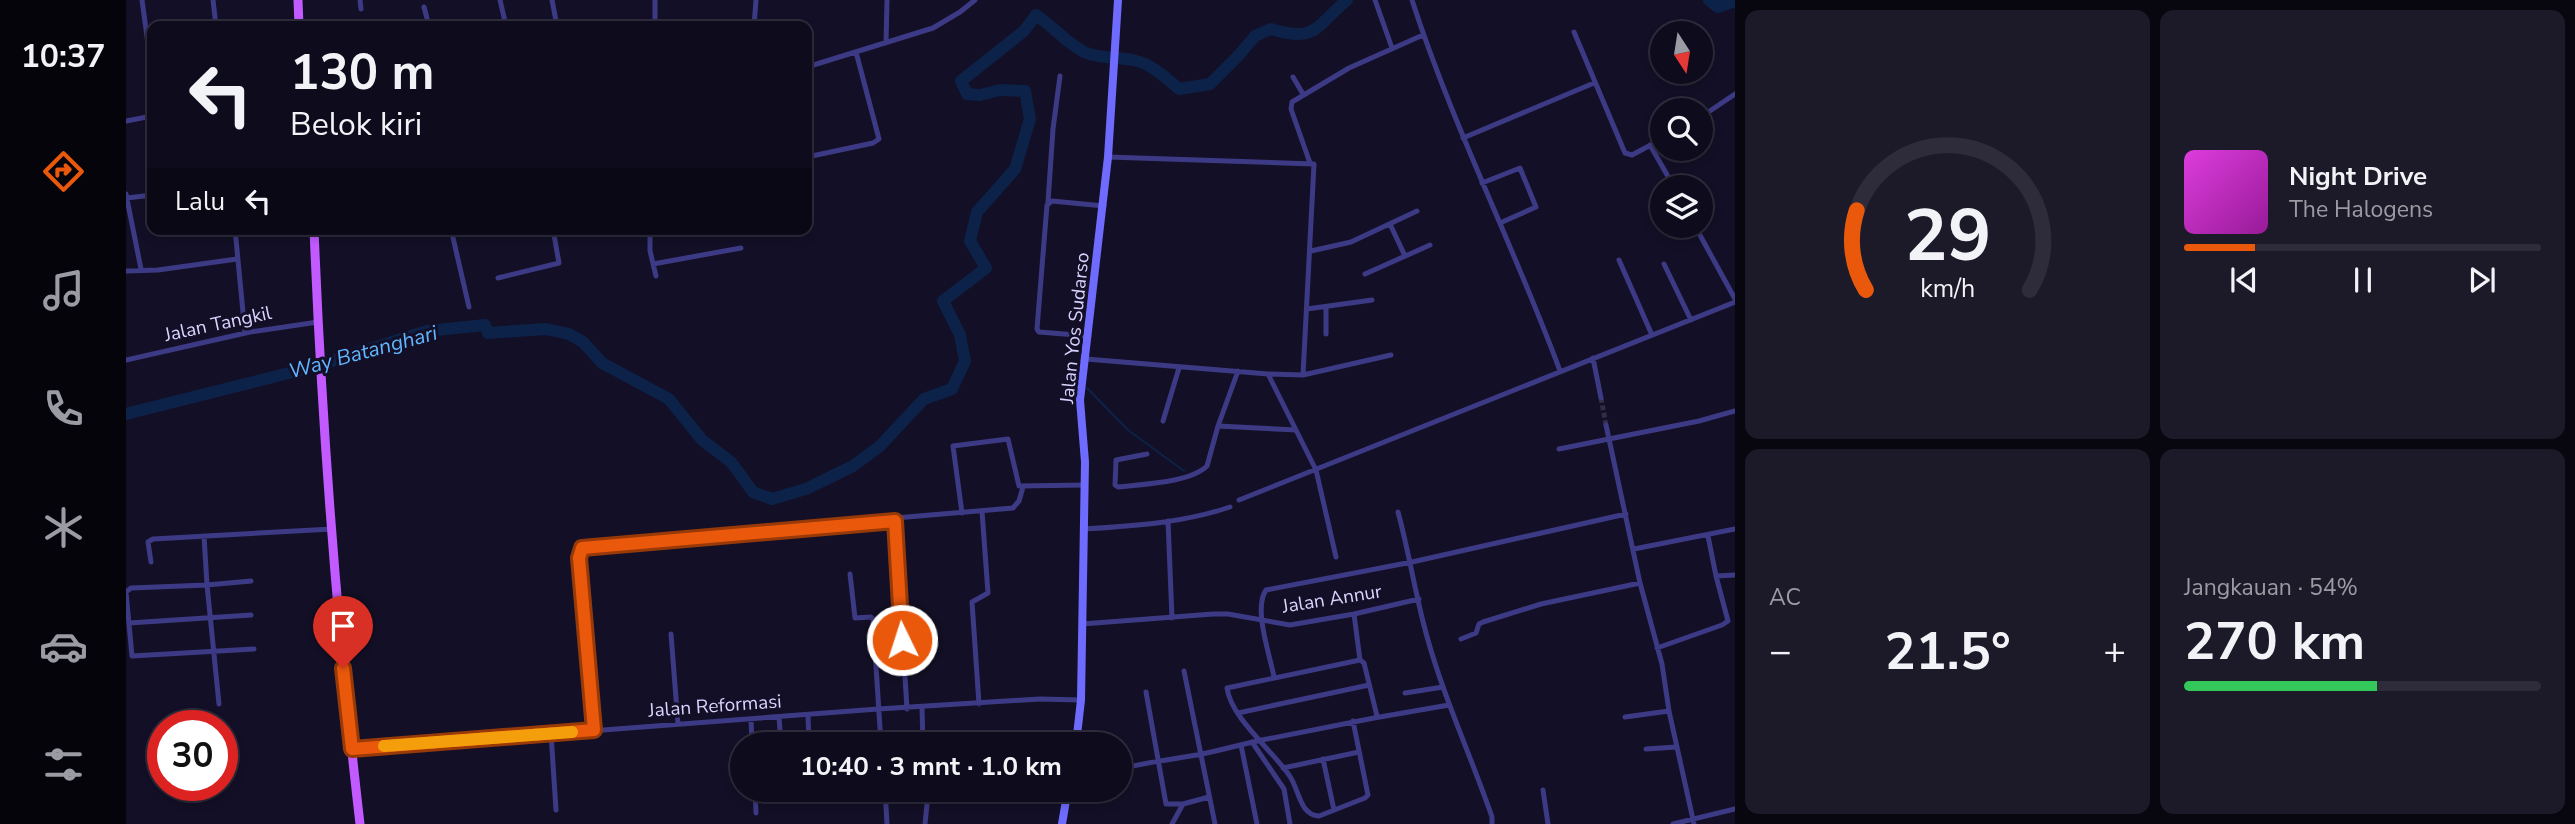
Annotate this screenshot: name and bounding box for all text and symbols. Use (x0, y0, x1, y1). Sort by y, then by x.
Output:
north arrow (1650, 21, 1713, 84)
map controls (1650, 21, 1713, 238)
text: 10:37 (21, 35, 105, 78)
text: 130 m (290, 39, 434, 106)
icon: left (175, 49, 266, 140)
button: search (1650, 98, 1713, 161)
text: Belok kiri (290, 103, 422, 146)
icon: directions (39, 147, 88, 196)
text: Night Drive (2289, 159, 2427, 194)
button: layers (1650, 175, 1713, 238)
icon: left (239, 182, 277, 220)
text: Lalu (175, 184, 225, 219)
text: 29 (1904, 187, 1991, 287)
text: The Halogens (2289, 194, 2433, 225)
street label: Jalan Yos Sudarso (1054, 251, 1096, 406)
icon: previous (2225, 261, 2263, 299)
icon: pause (2344, 261, 2382, 299)
icon: next (2463, 261, 2501, 299)
icon: music (39, 266, 88, 315)
text: km/h (1920, 272, 1975, 306)
street label: Jalan Tangkil (161, 300, 274, 348)
water label: Way Batanghari (286, 318, 441, 385)
icon: phone (39, 384, 88, 433)
icon: climate (39, 503, 88, 552)
text: Jangkauan · 54% (2184, 572, 2358, 603)
street label: Jalan Annur (1279, 578, 1384, 620)
text: AC (1769, 582, 1801, 613)
pin (313, 596, 373, 668)
position arrow (865, 603, 939, 677)
text: 270 km (2184, 606, 2365, 677)
icon: arrive (324, 607, 362, 645)
text: 21.5° (1884, 616, 2011, 687)
icon: car (39, 622, 88, 671)
text: − (1769, 626, 1792, 677)
text: + (2103, 626, 2126, 677)
street label: Jalan Reformasi (647, 688, 782, 724)
speed limit sign: 30 (147, 710, 238, 801)
icon: filters (39, 740, 88, 789)
text: 10:40 · 3 mnt · 1.0 km (800, 749, 1062, 784)

